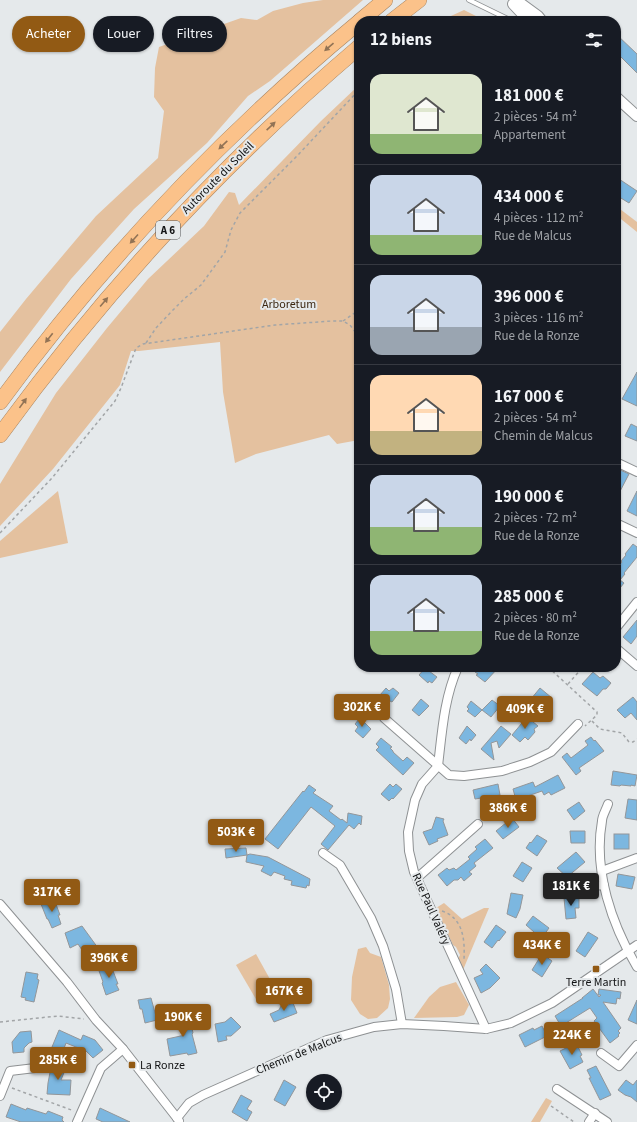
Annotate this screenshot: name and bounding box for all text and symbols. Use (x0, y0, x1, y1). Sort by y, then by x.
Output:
chip: Acheter (12, 16, 85, 52)
chip: Louer (93, 16, 154, 52)
chip: Filtres (162, 16, 227, 52)
text: 12 biens (370, 28, 432, 52)
icon: filters (583, 29, 605, 51)
one-way arrow (324, 43, 335, 52)
text: 181 000 € (494, 84, 564, 108)
icon: home (402, 90, 450, 138)
text: 2 pièces · 54 m² (494, 108, 577, 126)
one-way arrow (265, 122, 276, 131)
text: Appartement (494, 126, 566, 144)
street label: Autoroute du Soleil (178, 138, 258, 218)
one-way arrow (218, 140, 228, 150)
text: 434 000 € (494, 185, 564, 209)
icon: home (402, 191, 450, 239)
text: 4 pièces · 112 m² (494, 209, 583, 227)
road number: A 6 (156, 221, 180, 239)
text: Rue de Malcus (494, 227, 572, 245)
one-way arrow (129, 233, 138, 244)
text: 396 000 € (494, 285, 564, 309)
icon: home (402, 291, 450, 339)
one-way arrow (100, 296, 109, 307)
park label: Arboretum (262, 296, 316, 313)
text: 3 pièces · 116 m² (494, 309, 583, 327)
text: Rue de la Ronze (494, 327, 580, 345)
one-way arrow (45, 332, 54, 343)
text: 167 000 € (494, 385, 564, 409)
icon: home (402, 391, 450, 439)
one-way arrow (19, 398, 27, 409)
text: 2 pièces · 54 m² (494, 409, 577, 427)
text: Chemin de Malcus (494, 427, 593, 445)
text: 190 000 € (494, 485, 564, 509)
icon: home (402, 491, 450, 539)
text: 2 pièces · 72 m² (494, 509, 577, 527)
text: Rue de la Ronze (494, 527, 580, 545)
text: 285 000 € (494, 585, 564, 609)
icon: home (402, 591, 450, 639)
text: 2 pièces · 80 m² (494, 609, 577, 627)
text: Rue de la Ronze (494, 627, 580, 645)
pin: 302K € (329, 694, 395, 728)
pin: 409K € (492, 696, 558, 730)
text: 302K € (343, 698, 381, 716)
text: 409K € (506, 700, 544, 718)
pin: 386K € (475, 795, 541, 829)
text: 386K € (489, 799, 527, 817)
pin: 503K € (203, 819, 269, 853)
text: 503K € (217, 823, 255, 841)
street label: Rue Paul Valéry (408, 870, 455, 948)
pin: 181K € (538, 873, 604, 907)
text: 181K € (552, 877, 590, 895)
pin: 317K € (19, 879, 85, 913)
text: 317K € (33, 883, 71, 901)
pin: 434K € (509, 932, 575, 966)
text: 434K € (523, 936, 561, 954)
pin: 396K € (76, 945, 142, 979)
text: 396K € (90, 949, 128, 967)
marker: Terre Martin (591, 964, 601, 974)
place label: Terre Martin (566, 974, 626, 991)
pin: 167K € (251, 978, 317, 1012)
text: 167K € (265, 982, 303, 1000)
pin: 190K € (150, 1004, 216, 1038)
text: 190K € (164, 1008, 202, 1026)
pin: 224K € (539, 1022, 605, 1056)
text: 224K € (553, 1026, 591, 1044)
street label: Chemin de Malcus (254, 1029, 344, 1079)
pin: 285K € (25, 1047, 91, 1081)
text: 285K € (39, 1051, 77, 1069)
place label: La Ronze (140, 1057, 185, 1074)
marker: La Ronze (127, 1060, 137, 1070)
map controls (306, 1074, 342, 1110)
button: locate (306, 1074, 342, 1110)

